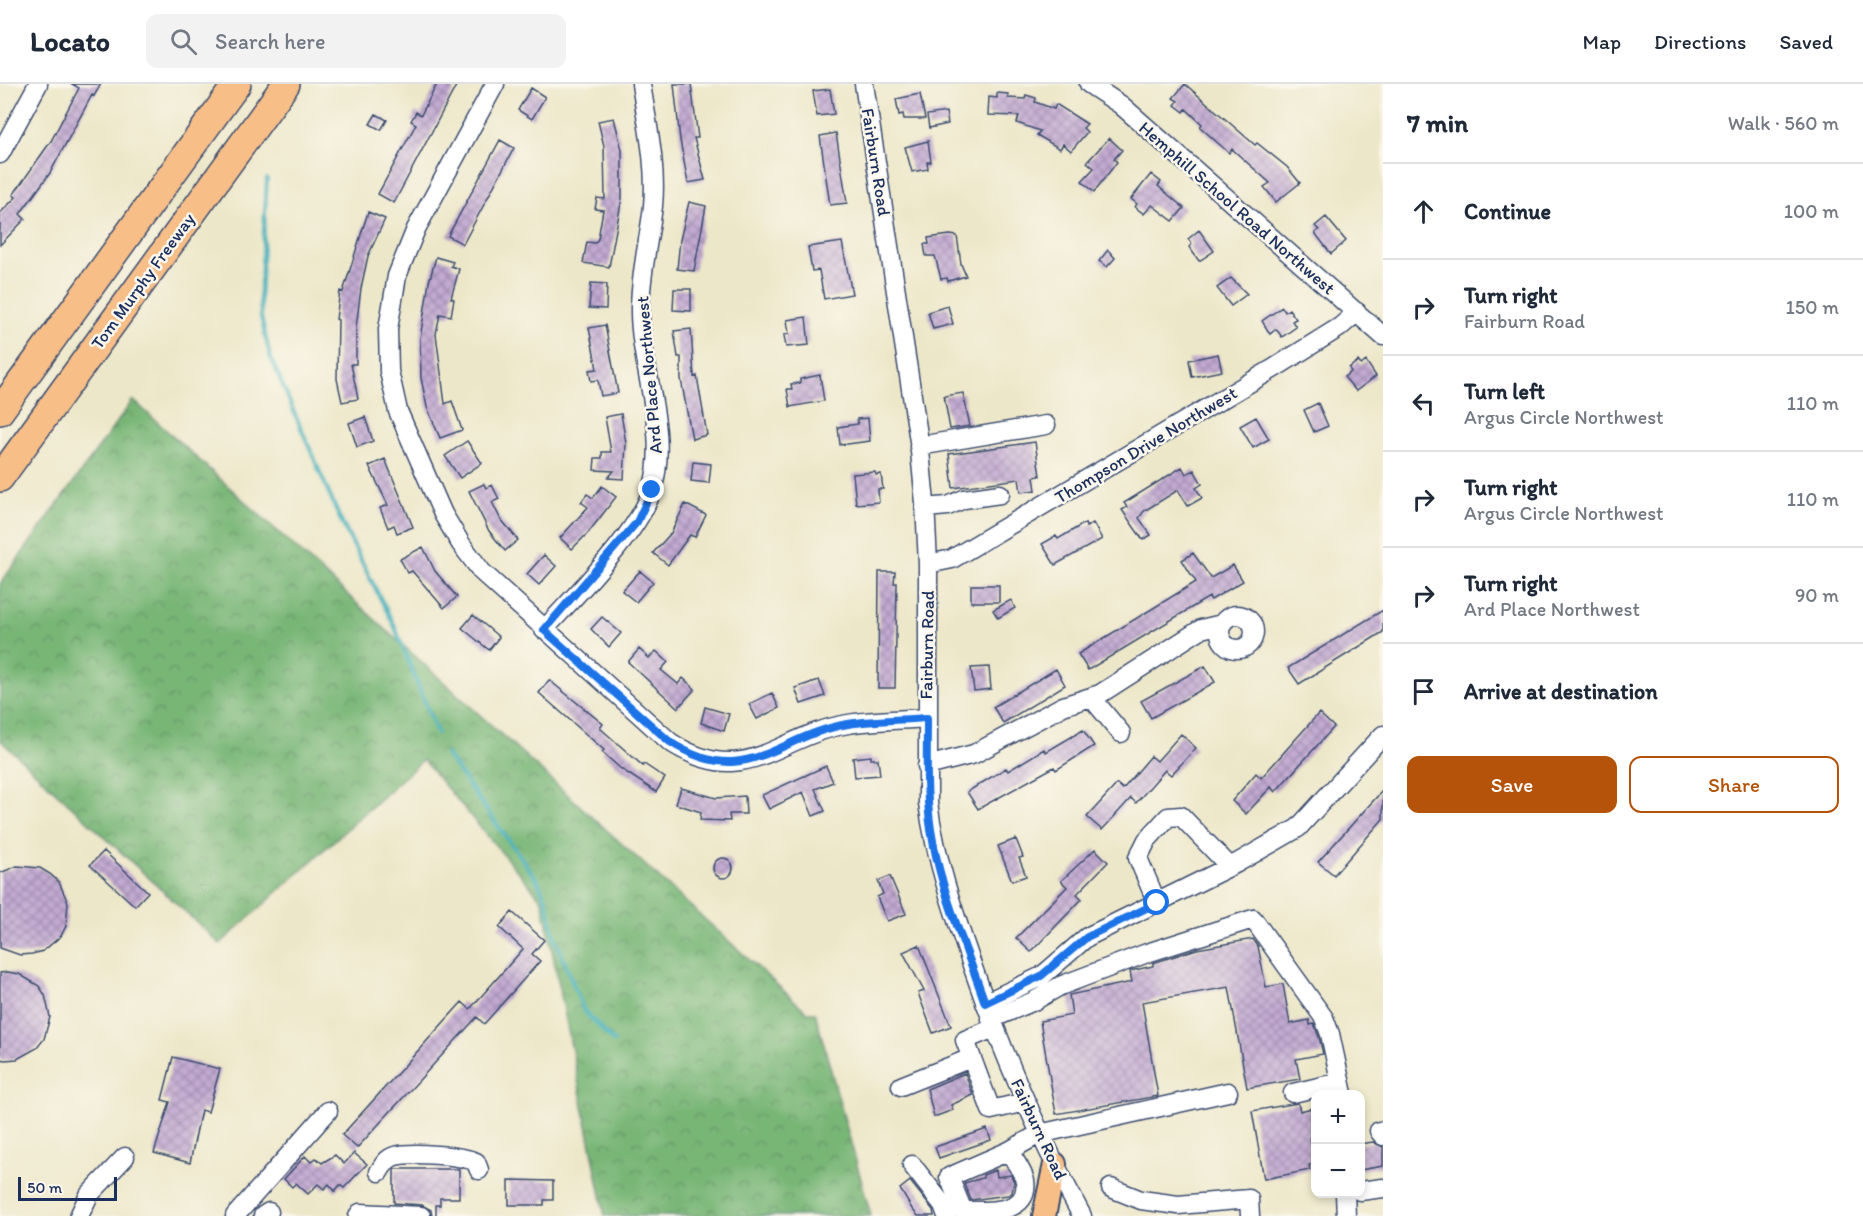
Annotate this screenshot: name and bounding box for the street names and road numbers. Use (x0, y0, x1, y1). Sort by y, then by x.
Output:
street label: Fairburn Road (857, 106, 895, 218)
street label: Hemphill School Road Northwest (1134, 117, 1340, 299)
street label: Tom Murphy Freeway (86, 208, 200, 353)
street label: Ard Place Northwest (631, 295, 667, 455)
street label: Thompson Drive Northwest (1051, 382, 1241, 508)
street label: Fairburn Road (915, 590, 939, 700)
street label: Fairburn Road (1006, 1075, 1072, 1183)

